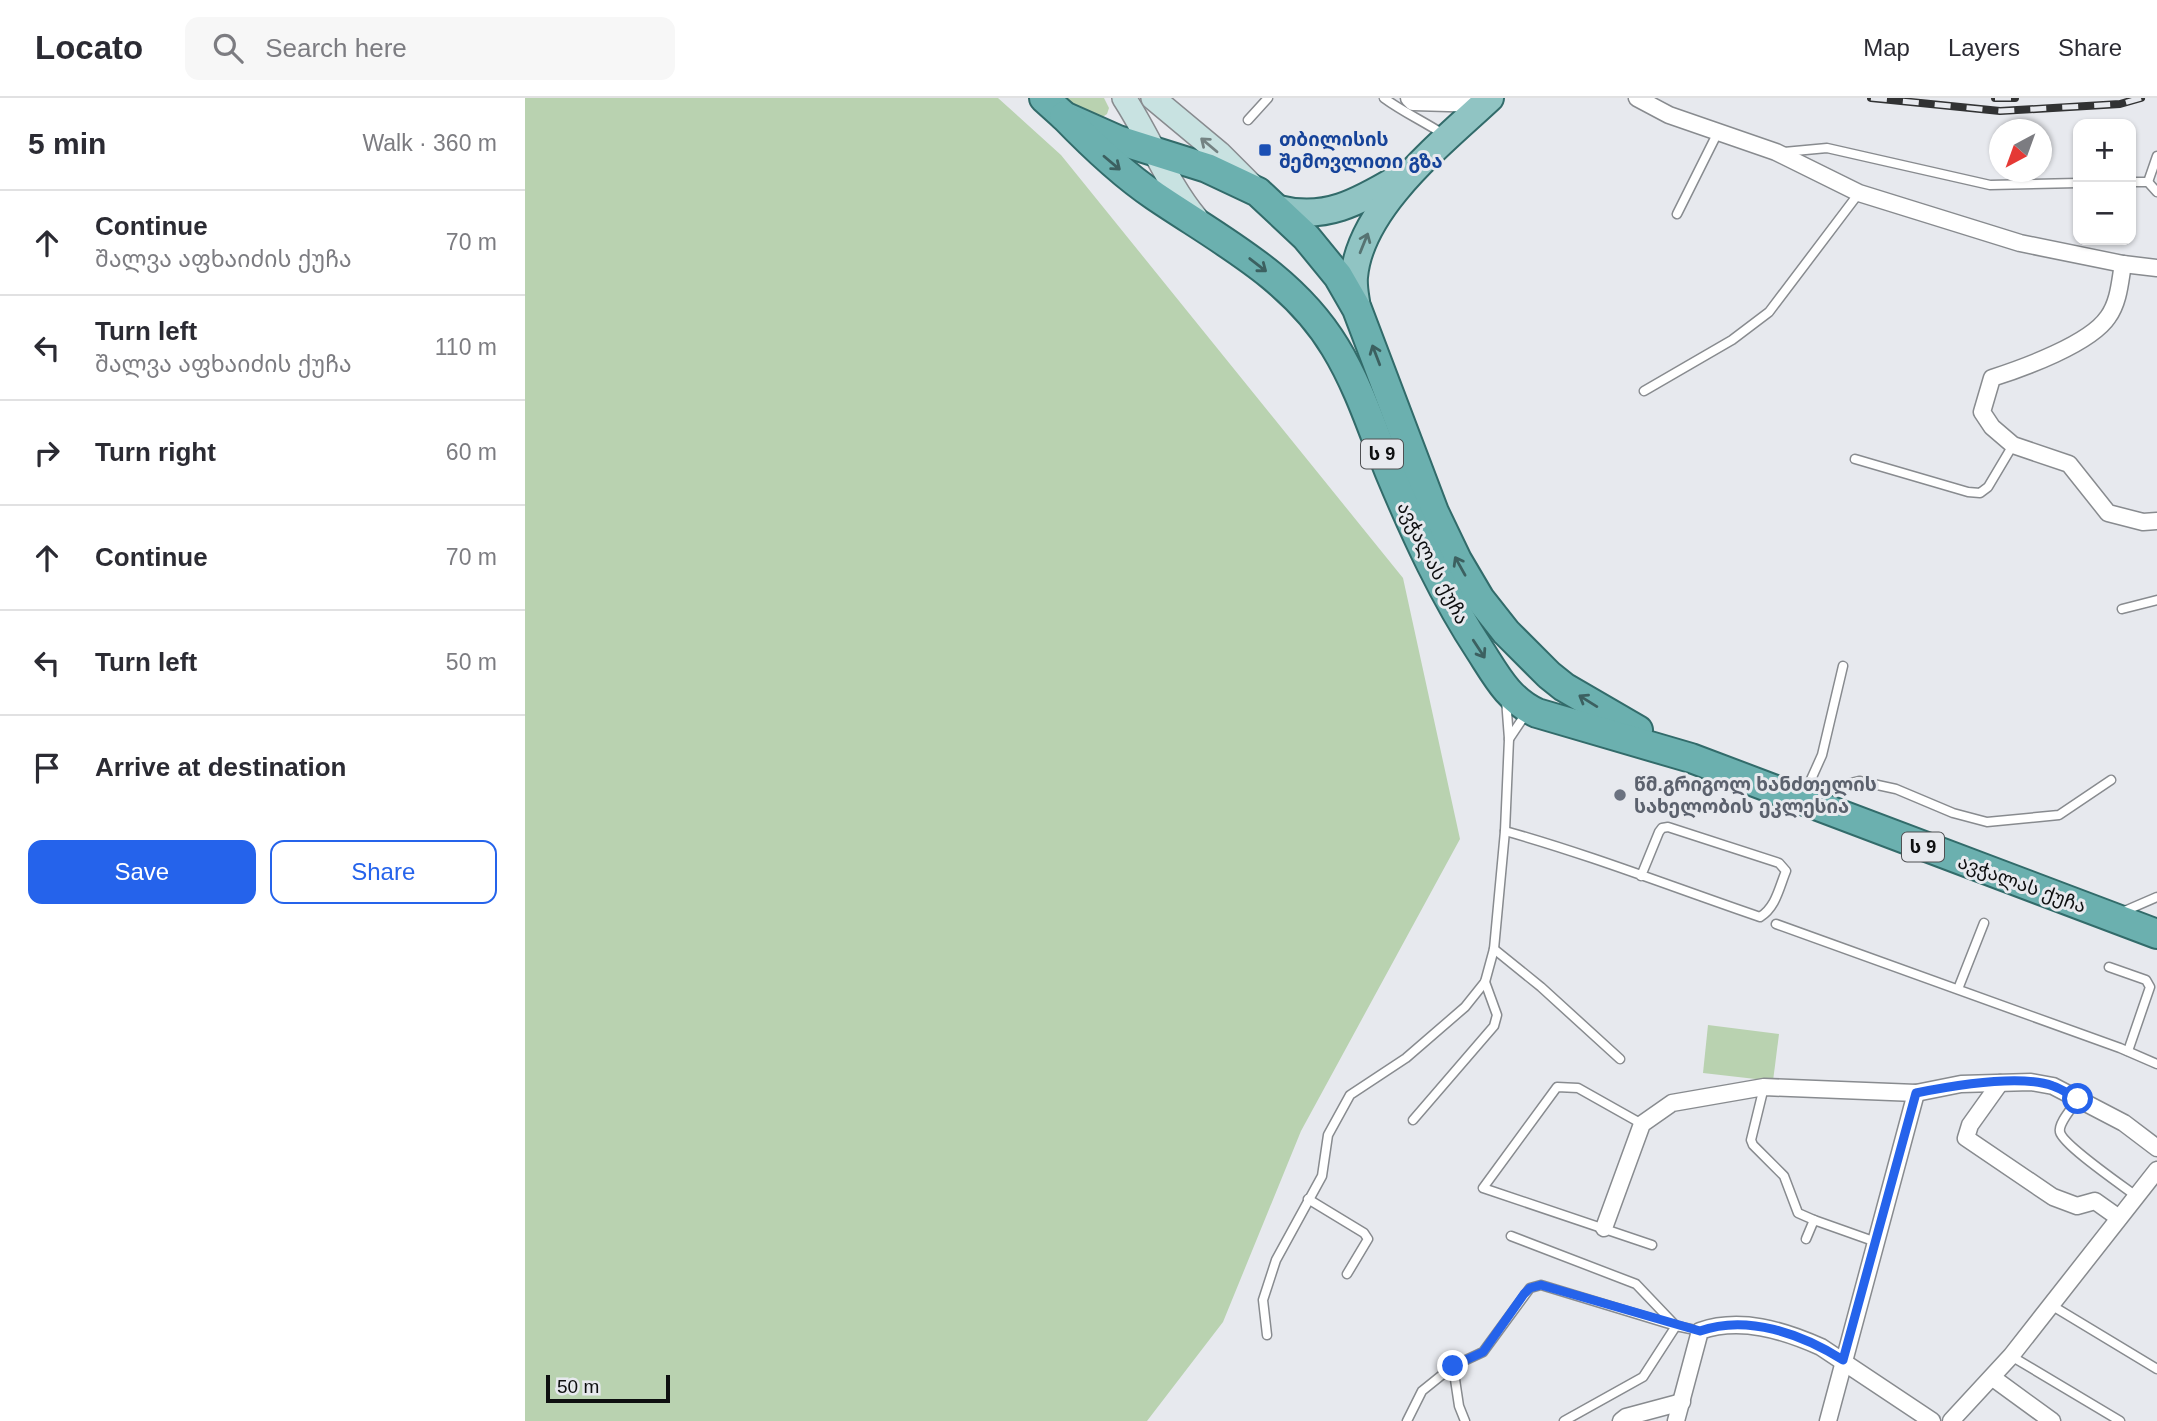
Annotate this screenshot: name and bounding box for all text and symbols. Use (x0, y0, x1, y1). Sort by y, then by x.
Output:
search box (185, 17, 675, 80)
text: Locato (35, 29, 143, 66)
icon: search (209, 29, 247, 67)
text: Search here (265, 33, 407, 63)
text: Map (1863, 34, 1910, 61)
text: Layers (1948, 34, 2020, 61)
text: Share (2058, 34, 2122, 61)
north arrow (1989, 119, 2052, 182)
map controls (2073, 119, 2136, 245)
button: + (2073, 119, 2136, 182)
text: 5 min (28, 127, 106, 160)
place label: თბილისის შემოვლითი გზა (1279, 129, 1443, 173)
text: Walk · 360 m (362, 130, 497, 156)
one-way arrow (1200, 137, 1218, 152)
marker: თბილისის შემოვლითი გზა (1257, 142, 1273, 158)
one-way arrow (1103, 155, 1121, 171)
button: − (2073, 182, 2136, 245)
text: Continue (95, 211, 208, 241)
icon: ahead (28, 224, 66, 262)
text: 70 m (446, 229, 497, 255)
one-way arrow (1359, 233, 1372, 254)
text: შალვა აფხაიძის ქუჩა (95, 246, 352, 272)
one-way arrow (1249, 258, 1267, 273)
text: Turn left (95, 316, 197, 346)
icon: left (28, 329, 66, 367)
text: 110 m (435, 334, 497, 360)
one-way arrow (1369, 344, 1382, 366)
text: შალვა აფხაიძის ქუჩა (95, 351, 352, 377)
icon: right (28, 434, 66, 472)
text: Turn right (95, 437, 216, 467)
text: 60 m (446, 439, 497, 465)
road number: ს 9 (1361, 440, 1403, 468)
street label: ავჭალას ქუჩა (1391, 498, 1473, 629)
icon: ahead (28, 539, 66, 577)
text: Continue (95, 542, 208, 572)
text: 70 m (446, 544, 497, 570)
one-way arrow (1453, 556, 1467, 576)
one-way arrow (1472, 639, 1486, 658)
icon: left (28, 644, 66, 682)
text: Turn left (95, 647, 197, 677)
text: 50 m (446, 649, 497, 675)
one-way arrow (1579, 694, 1598, 709)
icon: arrive (28, 749, 66, 787)
text: Arrive at destination (95, 752, 346, 782)
place label: წმ.გრიგოლ ხანძთელის სახელობის ეკლესია (1634, 774, 1877, 818)
marker: წმ.გრიგოლ ხანძთელის სახელობის ეკლესია (1612, 787, 1628, 803)
road number: ს 9 (1902, 832, 1944, 862)
button: Save (28, 840, 256, 904)
button: Share (270, 840, 497, 904)
street label: ავჭალას ქუჩა (1955, 851, 2089, 919)
route start (2062, 1083, 2093, 1114)
route end (1437, 1350, 1468, 1381)
scale bar (546, 1372, 670, 1404)
text: 50 m (557, 1376, 599, 1397)

